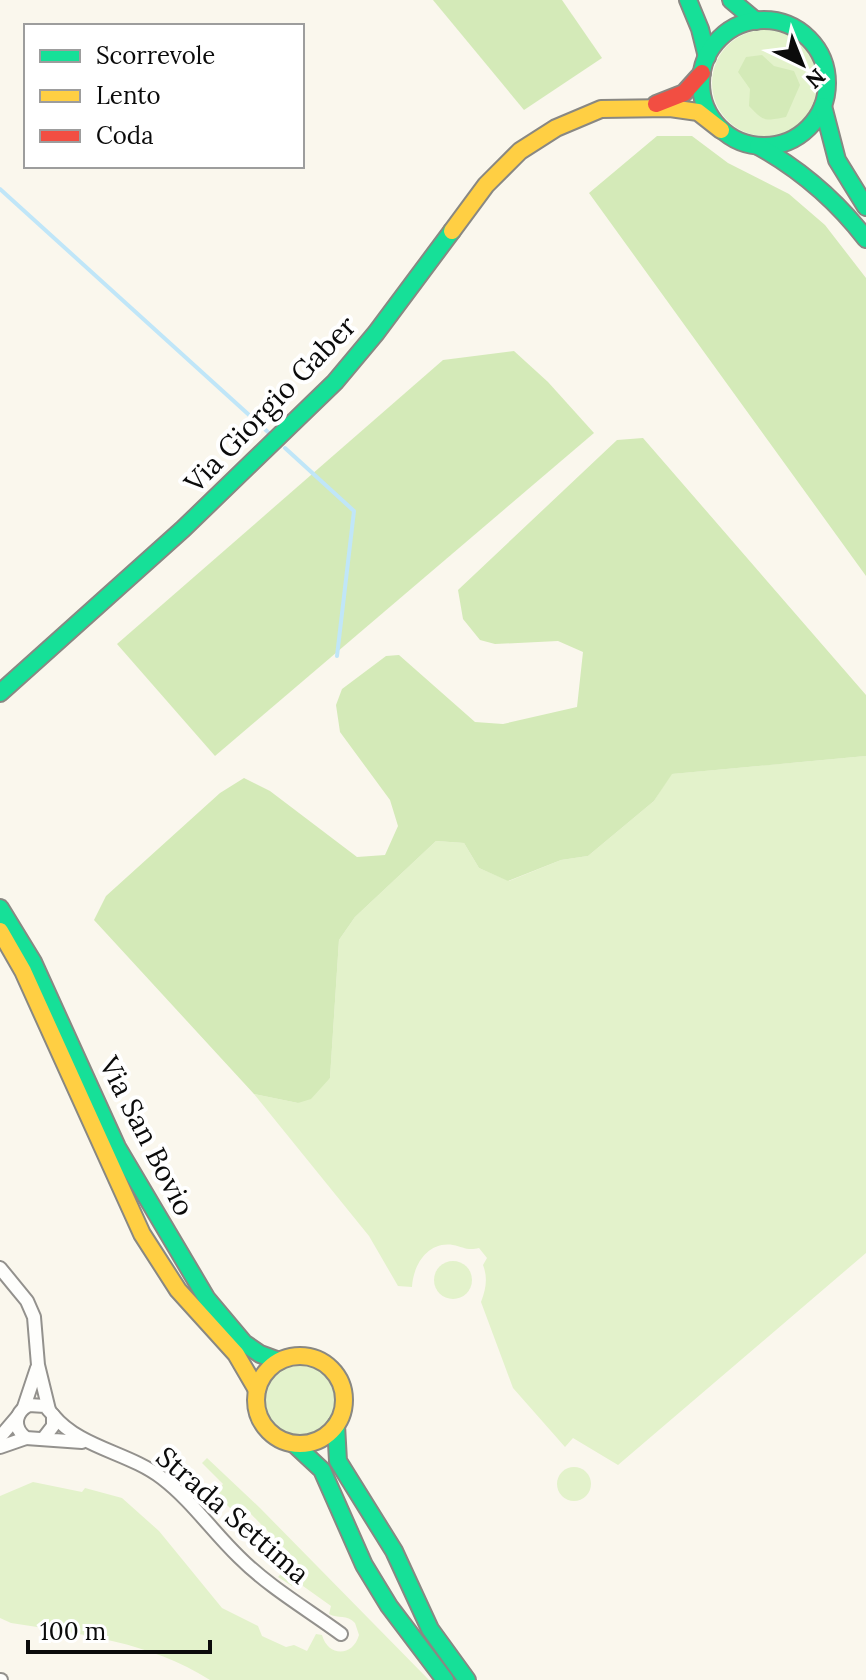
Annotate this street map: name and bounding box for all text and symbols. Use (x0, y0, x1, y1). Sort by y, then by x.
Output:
legend (24, 24, 304, 168)
north arrow (762, 24, 842, 104)
text: Scorrevole (96, 40, 215, 71)
text: N (800, 63, 831, 95)
text: Lento (96, 80, 161, 111)
text: Coda (96, 120, 154, 151)
street label: Via Giorgio Gaber (176, 308, 364, 501)
street label: Via San Bovio (91, 1049, 203, 1222)
street label: Strada Settima (149, 1439, 317, 1591)
scale bar (28, 1604, 210, 1654)
text: 100 m (40, 1616, 106, 1647)

